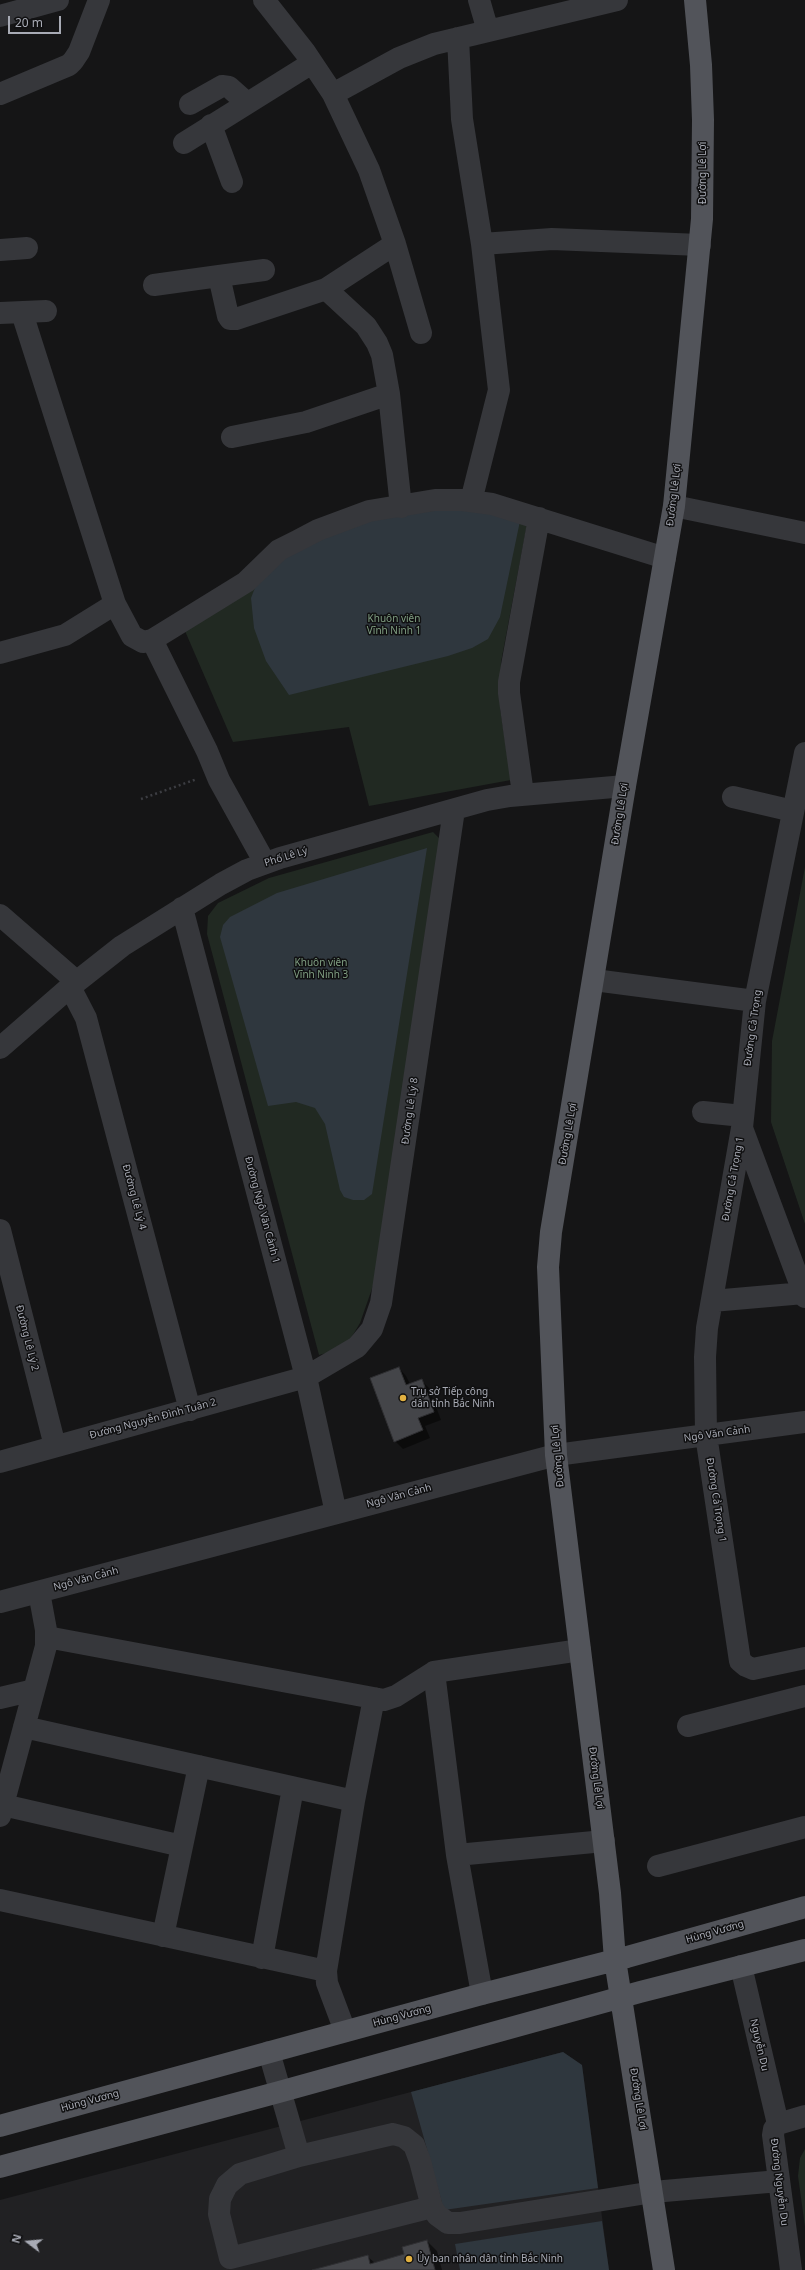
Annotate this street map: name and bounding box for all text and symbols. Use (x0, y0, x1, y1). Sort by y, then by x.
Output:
scale bar (10, 8, 63, 34)
text: 20 m (15, 14, 43, 31)
street label: Đường Lê Lợi (697, 142, 709, 204)
street label: Đường Lê Lợi (664, 463, 684, 527)
park label: Khuôn viên Vĩnh Ninh 1 (367, 613, 421, 636)
street label: Đường Lê Lợi (609, 782, 631, 846)
street label: Phố Lê Lý (263, 845, 309, 869)
park label: Khuôn viên Vĩnh Ninh 3 (294, 957, 348, 980)
street label: Đường Cả Trọng (742, 989, 764, 1067)
street label: Đường Lê Lý 8 (399, 1077, 421, 1145)
street label: Đường Lê Lợi (557, 1102, 579, 1166)
street label: Đường Cả Trọng 1 (720, 1136, 746, 1222)
street label: Đường Ngô Văn Cảnh 1 (242, 1155, 282, 1265)
street label: Đường Lê Lý 4 (119, 1163, 149, 1231)
street label: Đường Lê Lý 2 (13, 1304, 41, 1372)
place label: Trụ sở Tiếp công dân tỉnh Bắc Ninh (411, 1386, 495, 1410)
marker: Trụ sở Tiếp công dân tỉnh Bắc Ninh (398, 1393, 408, 1403)
street label: Đường Nguyễn Đình Tuân 2 (88, 1396, 218, 1442)
street label: Ngô Văn Cảnh (683, 1423, 751, 1445)
street label: Đường Lê Lợi (549, 1424, 567, 1488)
street label: Đường Cả Trọng 1 (703, 1457, 729, 1543)
street label: Ngô Văn Cảnh (365, 1482, 433, 1510)
street label: Ngô Văn Cảnh (52, 1565, 120, 1593)
street label: Đường Lê Lợi (586, 1746, 606, 1810)
street label: Hùng Vương (685, 1918, 745, 1946)
street label: Hùng Vương (372, 2002, 432, 2030)
street label: Nguyễn Du (747, 2018, 771, 2072)
street label: Đường Lê Lợi (627, 2067, 649, 2131)
street label: Hùng Vương (60, 2087, 120, 2115)
street label: Đường Nguyễn Du (768, 2138, 790, 2226)
north arrow (8, 2222, 48, 2262)
text: N (8, 2232, 24, 2245)
place label: Ủy ban nhân dân tỉnh Bắc Ninh (417, 2253, 563, 2265)
marker: Ủy ban nhân dân tỉnh Bắc Ninh (404, 2254, 414, 2264)

